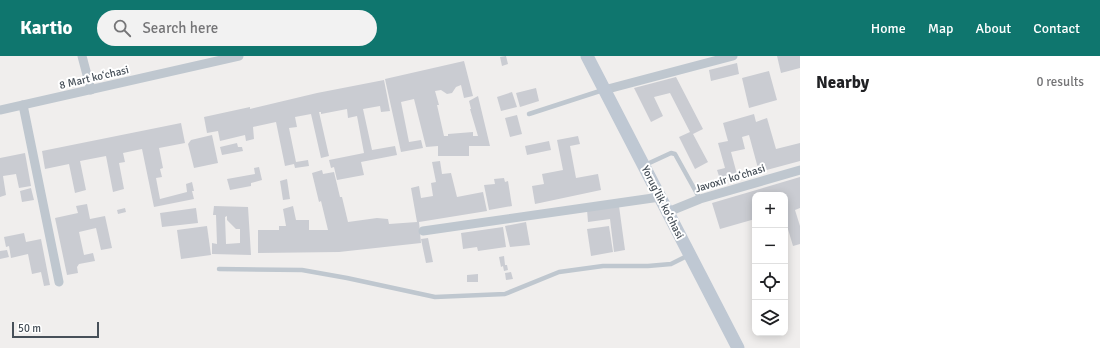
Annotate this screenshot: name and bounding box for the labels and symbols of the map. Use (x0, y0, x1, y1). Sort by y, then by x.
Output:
street label: 8 Mart koʻchasi (58, 63, 130, 92)
street label: Javoxir koʻchasi (694, 162, 767, 195)
street label: Yorug'lik koʻchasi (639, 163, 687, 241)
scale bar (12, 320, 99, 339)

